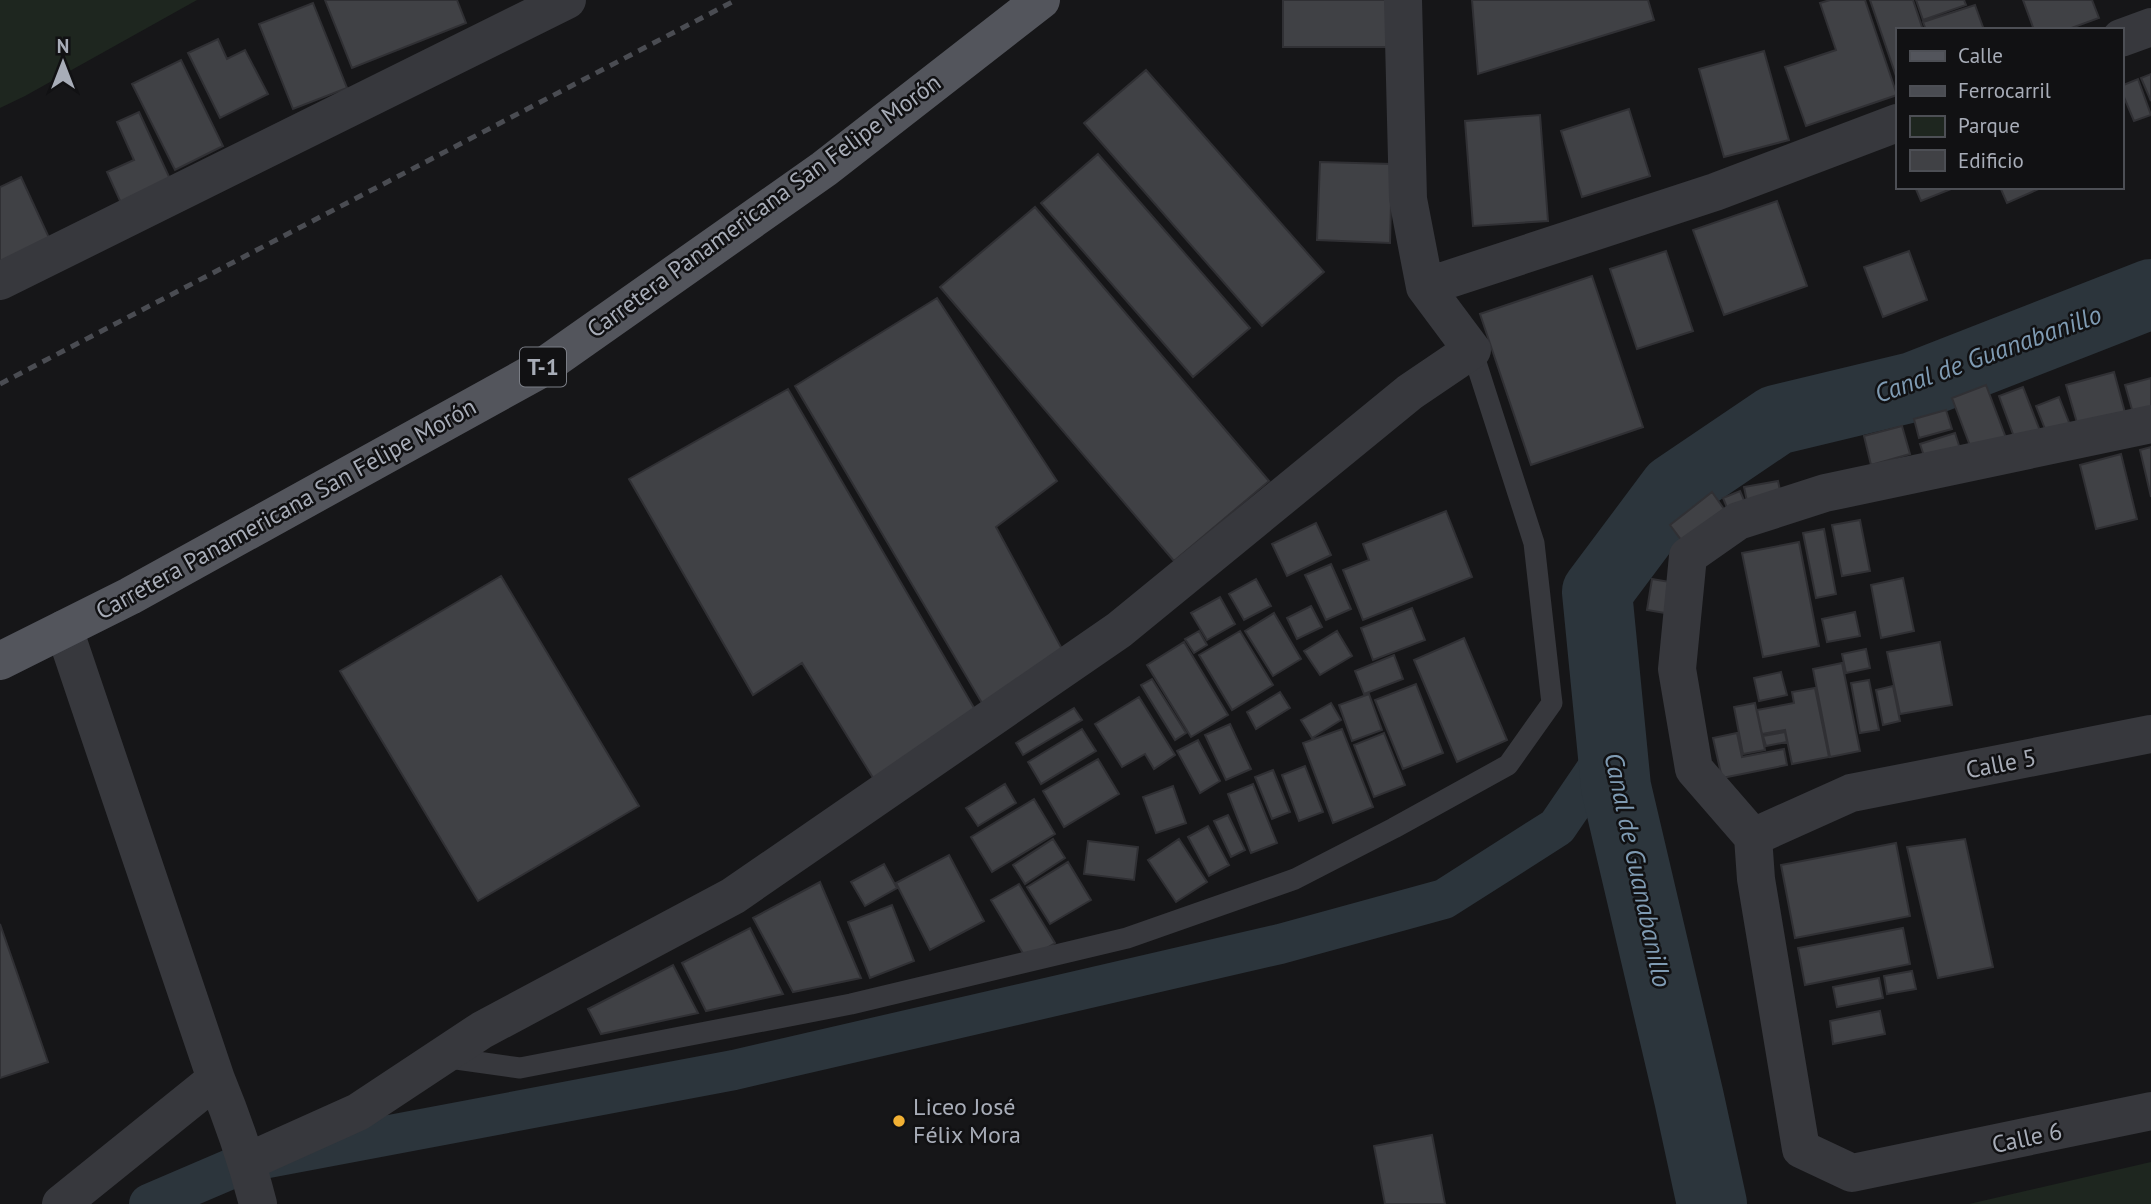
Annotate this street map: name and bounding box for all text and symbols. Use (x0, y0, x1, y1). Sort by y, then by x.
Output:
north arrow (28, 28, 98, 98)
legend (1896, 28, 2123, 189)
text: N (57, 34, 69, 58)
text: Calle (1958, 42, 2003, 69)
street label: Carretera Panamericana San Felipe Morón (581, 67, 947, 345)
text: Ferrocarril (1958, 77, 2051, 104)
text: Parque (1958, 112, 2020, 139)
text: Edificio (1958, 147, 2024, 174)
water label: Canal de Guanabanillo (1870, 297, 2106, 410)
road number: T-1 (520, 348, 566, 386)
street label: Carretera Panamericana San Felipe Morón (90, 391, 481, 626)
street label: Calle 5 (1963, 742, 2039, 785)
water label: Canal de Guanabanillo (1598, 750, 1679, 990)
place label: Liceo José Félix Mora (913, 1091, 1021, 1150)
marker: Liceo José Félix Mora (891, 1113, 907, 1129)
street label: Calle 6 (1989, 1115, 2065, 1160)

